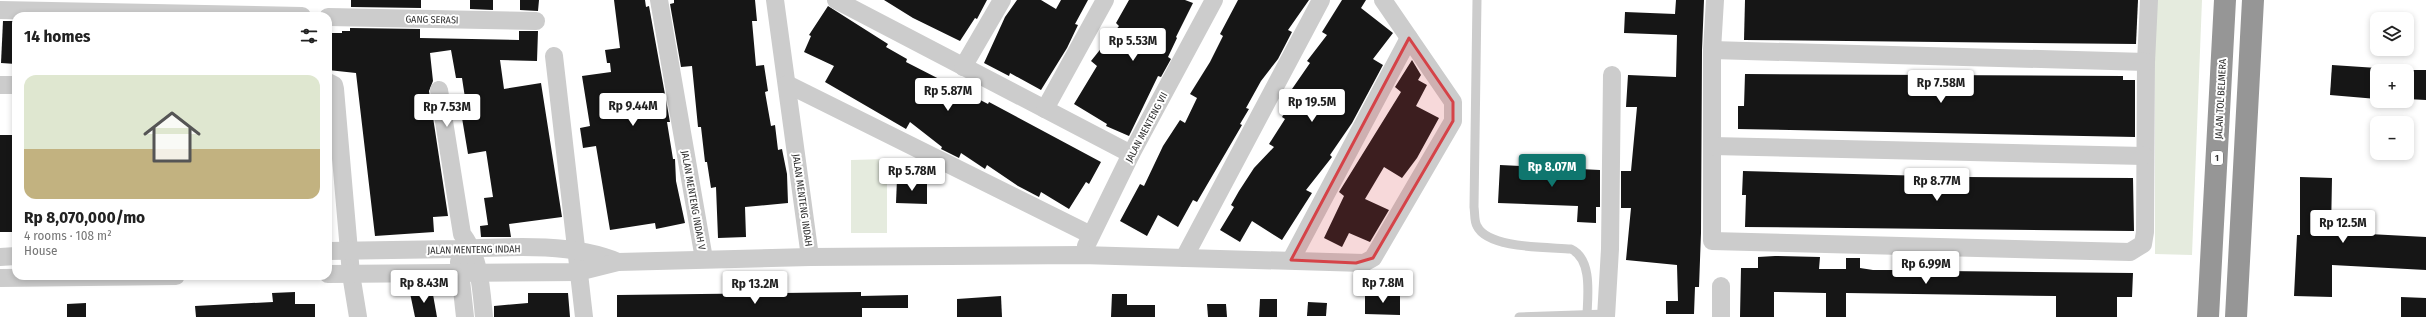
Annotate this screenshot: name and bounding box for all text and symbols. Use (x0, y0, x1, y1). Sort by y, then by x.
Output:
map controls (2370, 12, 2414, 160)
button: layers (2370, 12, 2414, 56)
street label: GANG SERASI (405, 14, 459, 26)
icon: filters (298, 25, 320, 47)
text: 14 homes (24, 26, 91, 47)
pin: Rp 5.53M (1092, 28, 1174, 62)
text: Rp 5.53M (1109, 33, 1157, 48)
street label: JALAN TOL BELMERA (2213, 58, 2229, 140)
button: + (2370, 64, 2414, 108)
pin: Rp 7.58M (1900, 70, 1982, 104)
text: Rp 7.58M (1917, 75, 1965, 90)
pin: Rp 5.87M (907, 78, 989, 112)
text: Rp 5.87M (924, 83, 972, 98)
pin: Rp 19.5M (1271, 89, 1353, 123)
street label: JALAN MENTENG VII (1123, 90, 1170, 165)
pin: Rp 9.44M (592, 93, 674, 127)
pin: Rp 7.53M (406, 94, 488, 128)
text: Rp 19.5M (1288, 94, 1336, 109)
text: Rp 9.44M (608, 98, 658, 113)
text: Rp 7.53M (423, 99, 471, 114)
icon: home (136, 101, 208, 173)
button: − (2370, 116, 2414, 160)
street label: JALAN MENTENG INDAH V (678, 150, 708, 252)
road number: 1 (2211, 151, 2223, 165)
street label: JALAN MENTENG INDAH (790, 153, 814, 247)
pin: Rp 8.07M (1511, 154, 1593, 188)
pin: Rp 5.78M (871, 158, 953, 192)
text: Rp 8.07M (1528, 159, 1576, 174)
text: Rp 5.78M (888, 163, 936, 178)
pin: Rp 8.77M (1896, 168, 1978, 202)
text: Rp 8.77M (1913, 173, 1961, 188)
text: Rp 8,070,000/mo (24, 207, 145, 228)
pin: Rp 12.5M (2302, 210, 2384, 244)
text: Rp 12.5M (2319, 215, 2367, 230)
text: 4 rooms · 108 m² (24, 228, 112, 243)
text: House (24, 243, 58, 258)
street label: JALAN MENTENG INDAH (427, 243, 521, 257)
pin: Rp 6.99M (1885, 251, 1967, 285)
text: Rp 6.99M (1901, 256, 1951, 271)
pin: Rp 8.43M (383, 270, 465, 304)
pin: Rp 7.8M (1346, 270, 1420, 304)
pin: Rp 13.2M (714, 271, 796, 305)
text: Rp 8.43M (400, 275, 448, 290)
text: Rp 7.8M (1362, 275, 1404, 290)
text: Rp 13.2M (731, 276, 779, 291)

